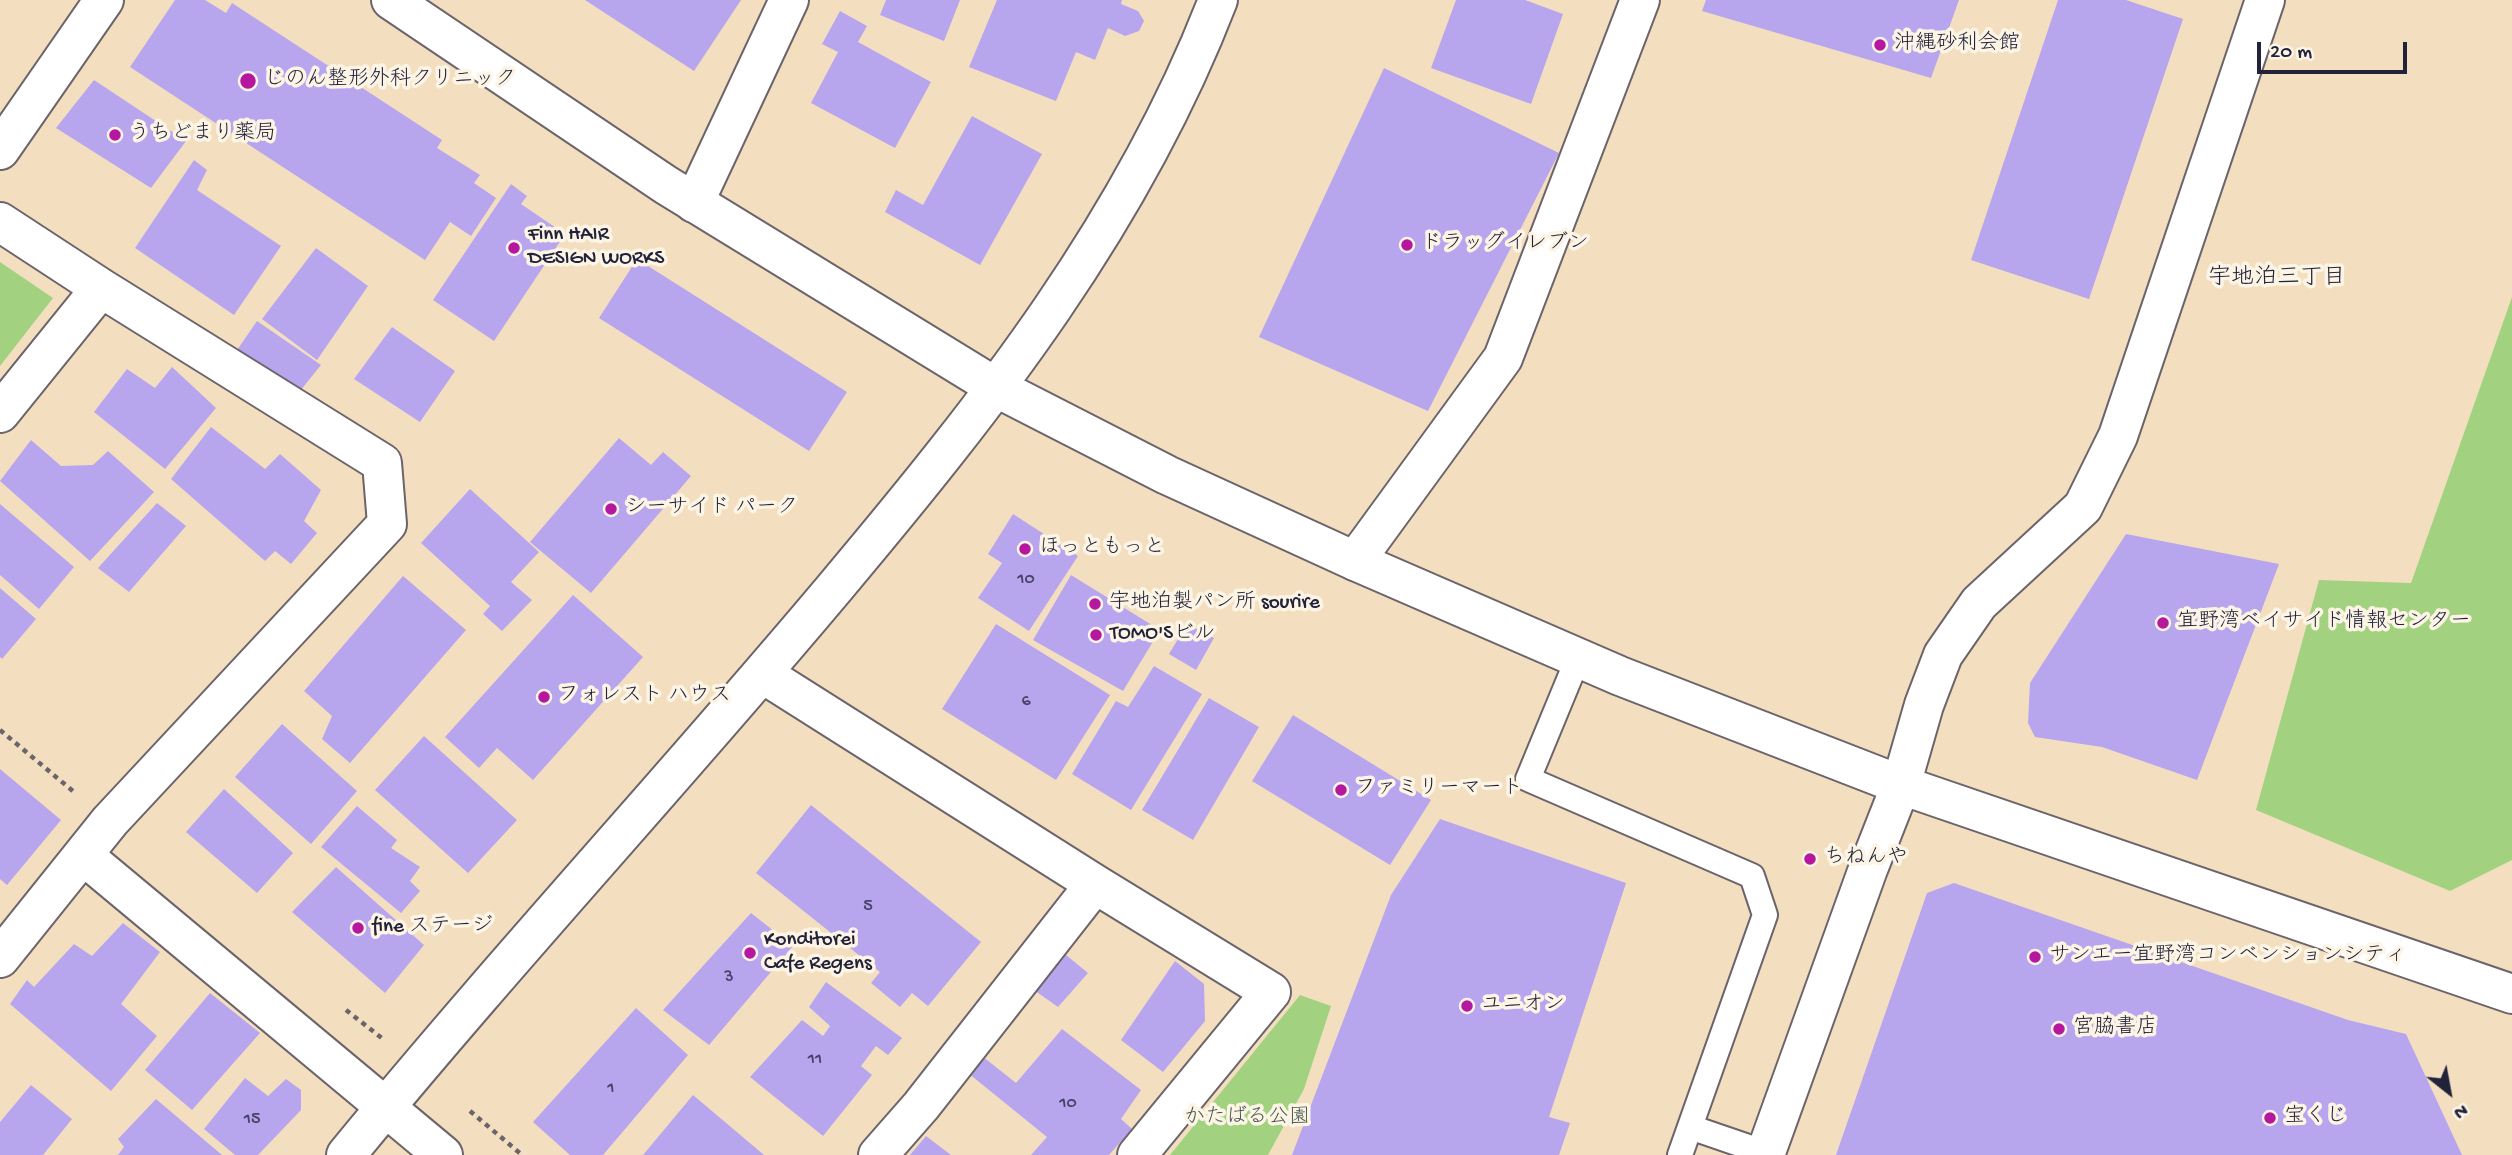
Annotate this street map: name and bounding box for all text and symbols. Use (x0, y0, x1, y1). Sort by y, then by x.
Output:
scale bar (2260, 28, 2410, 72)
place label: 沖縄砂利会館 (1894, 32, 2020, 58)
marker: 沖縄砂利会館 (1872, 37, 1888, 53)
text: 20 m (2270, 41, 2312, 66)
place label: じのん整形外科クリニック (264, 68, 516, 94)
marker: じのん整形外科クリニック (238, 71, 258, 91)
place label: うちどまり薬局 (129, 122, 276, 148)
marker: うちどまり薬局 (107, 127, 123, 143)
place label: Finn HAIR DESIGN WORKS (528, 223, 664, 273)
place label: ドラッグイレブン (1421, 232, 1589, 258)
marker: ドラッグイレブン (1399, 237, 1415, 253)
marker: Finn HAIR DESIGN WORKS (506, 240, 522, 256)
district label: 宇地泊三丁目 (2208, 265, 2346, 293)
place label: シーサイド パーク (625, 496, 798, 522)
marker: シーサイド パーク (603, 501, 619, 517)
place label: ほっともっと (1039, 536, 1165, 562)
marker: ほっともっと (1017, 541, 1033, 557)
house number: 10 (1017, 569, 1035, 591)
place label: 宇地泊製パン所 sourire (1109, 591, 1320, 617)
marker: 宇地泊製パン所 sourire (1087, 596, 1103, 612)
place label: 宜野湾ベイサイド情報センター (2177, 610, 2471, 636)
marker: 宜野湾ベイサイド情報センター (2155, 615, 2171, 631)
place label: TOMO'Sビル (1110, 622, 1215, 648)
marker: TOMO'Sビル (1088, 627, 1104, 643)
place label: フォレスト ハウス (558, 684, 731, 710)
marker: フォレスト ハウス (536, 689, 552, 705)
house number: 6 (1021, 691, 1031, 713)
place label: ファミリーマート (1355, 777, 1523, 803)
marker: ファミリーマート (1333, 782, 1349, 798)
place label: ちねんや (1824, 846, 1908, 872)
marker: ちねんや (1802, 851, 1818, 867)
house number: 5 (863, 896, 873, 918)
place label: fine ステージ (372, 915, 493, 941)
marker: fine ステージ (350, 920, 366, 936)
place label: Konditorei Cafe Regens (764, 928, 872, 978)
place label: サンエー宜野湾コンベンションシティ (2049, 944, 2406, 970)
marker: Konditorei Cafe Regens (742, 945, 758, 961)
marker: サンエー宜野湾コンベンションシティ (2027, 949, 2043, 965)
house number: 3 (724, 967, 734, 989)
place label: ユニオン (1481, 993, 1565, 1019)
marker: ユニオン (1459, 998, 1475, 1014)
place label: 宮脇書店 (2073, 1016, 2157, 1042)
marker: 宮脇書店 (2051, 1021, 2067, 1037)
house number: 11 (808, 1049, 822, 1071)
north arrow (2414, 1057, 2484, 1127)
house number: 1 (607, 1078, 615, 1100)
house number: 10 (1059, 1093, 1077, 1115)
text: N (2449, 1097, 2471, 1123)
place label: 宝くじ (2284, 1105, 2347, 1131)
park label: かたばる公園 (1184, 1106, 1310, 1132)
house number: 15 (244, 1109, 260, 1131)
marker: 宝くじ (2262, 1110, 2278, 1126)

